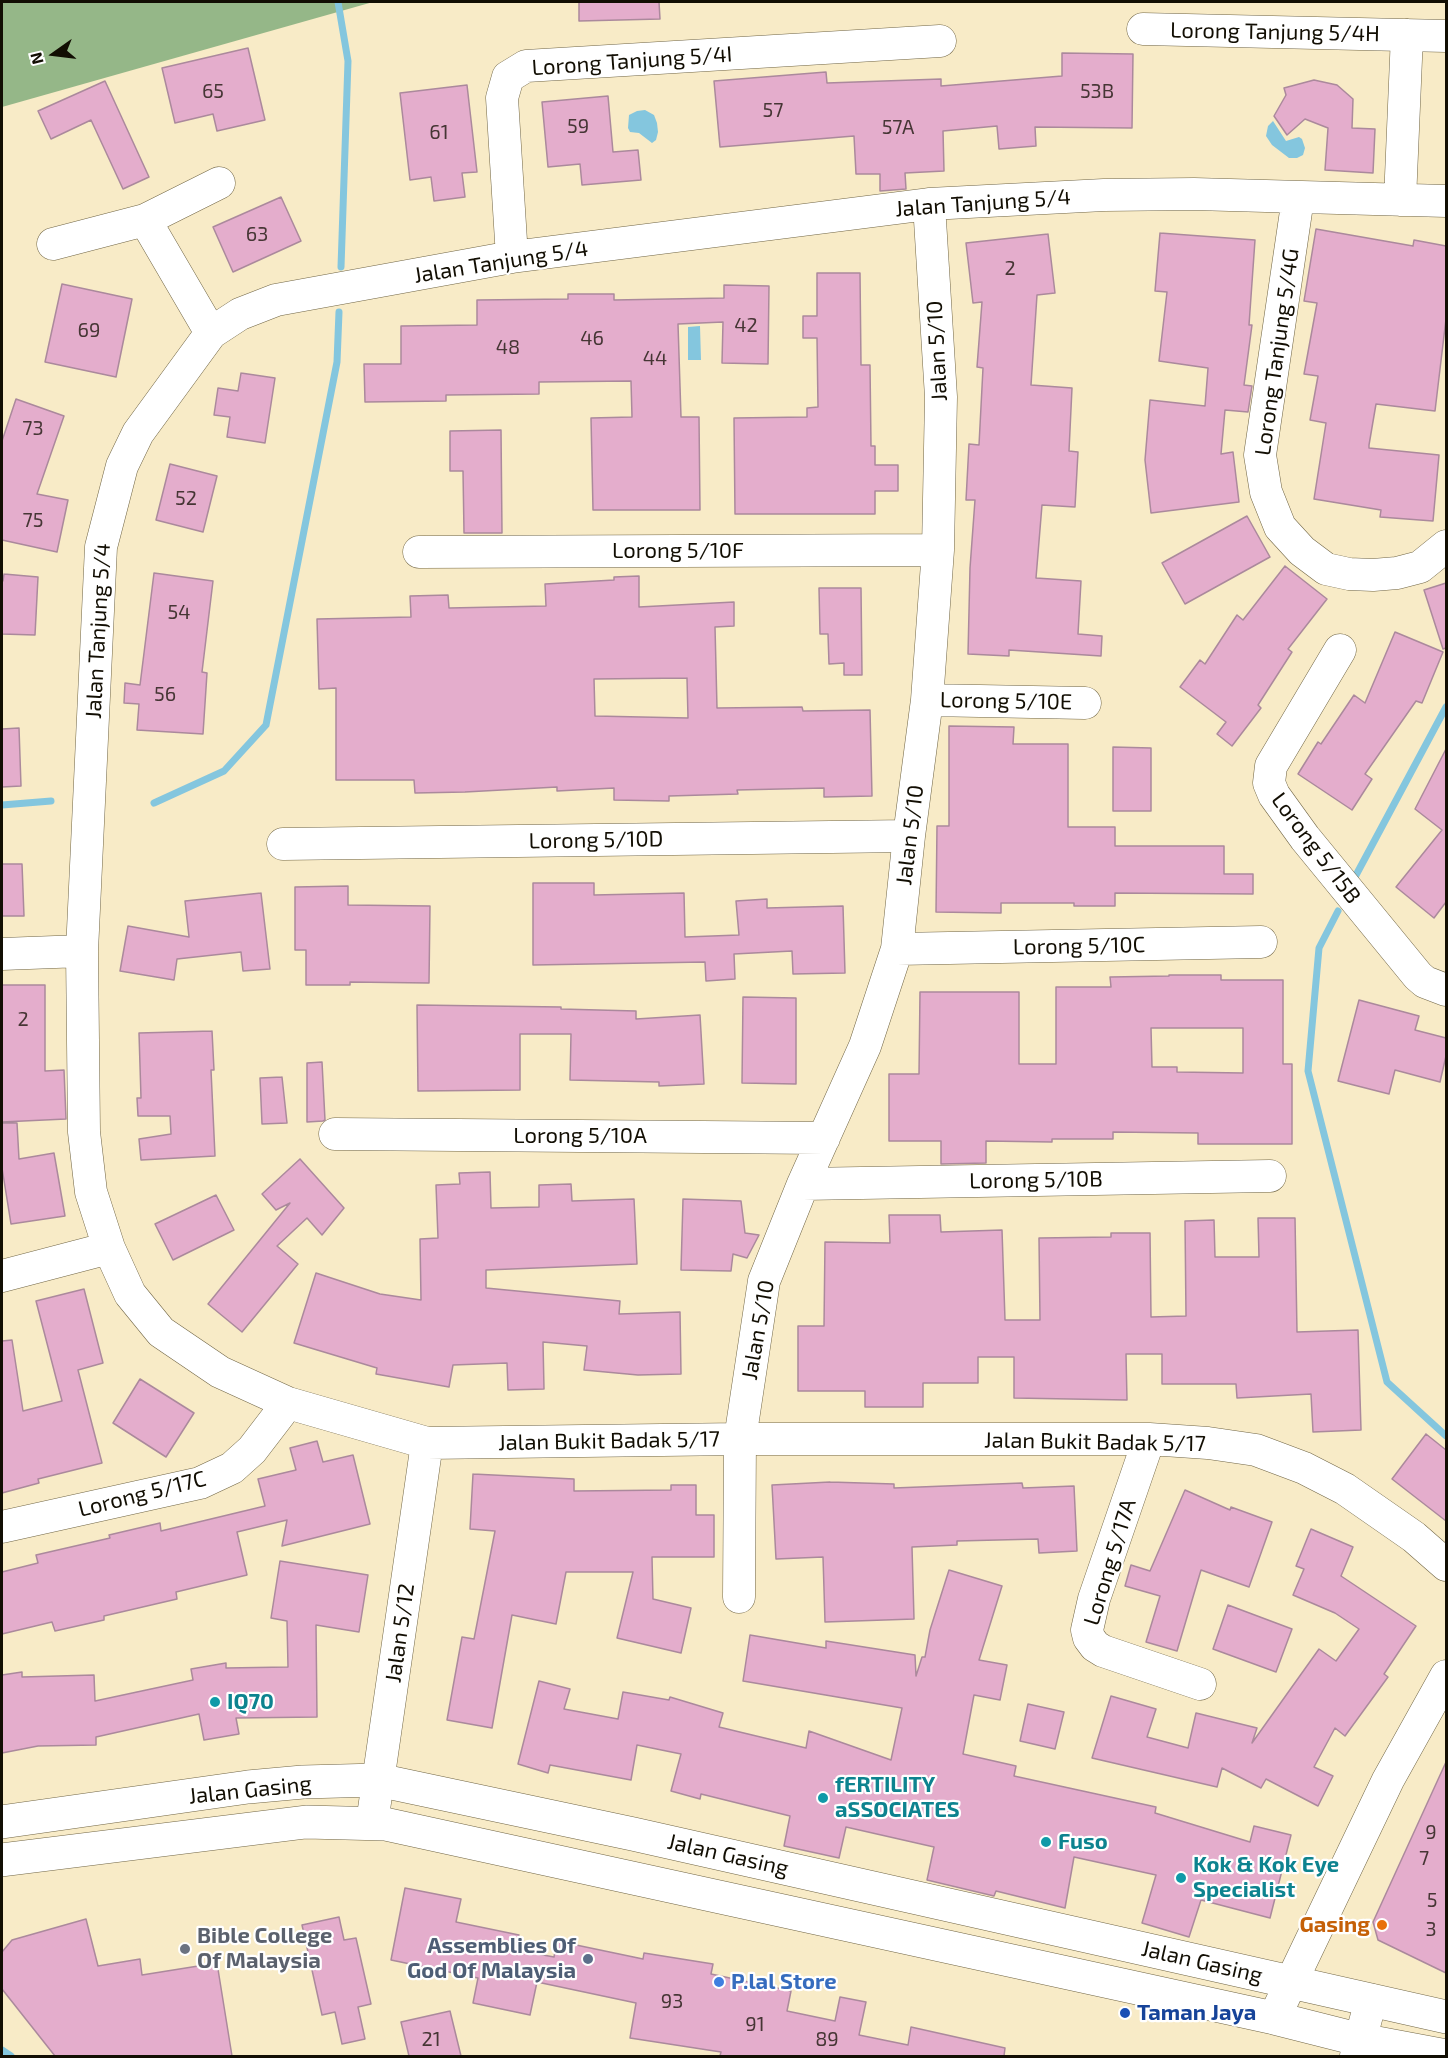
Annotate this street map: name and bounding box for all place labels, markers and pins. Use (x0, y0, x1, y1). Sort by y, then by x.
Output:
place label: IQ70 (227, 1689, 274, 1715)
marker: IQ70 (208, 1695, 222, 1709)
place label: fERTILITY aSSOCIATES (835, 1772, 960, 1824)
marker: fERTILITY aSSOCIATES (816, 1791, 830, 1805)
place label: Fuso (1058, 1829, 1108, 1855)
marker: Fuso (1039, 1835, 1053, 1849)
place label: Kok & Kok Eye Specialist (1193, 1852, 1339, 1904)
marker: Kok & Kok Eye Specialist (1174, 1871, 1188, 1885)
place label: Gasing (1299, 1912, 1370, 1938)
marker: Gasing (1375, 1918, 1389, 1932)
place label: Bible College Of Malaysia (197, 1923, 332, 1975)
place label: Assemblies Of God Of Malaysia (407, 1933, 576, 1984)
marker: Bible College Of Malaysia (178, 1942, 192, 1956)
marker: Assemblies Of God Of Malaysia (581, 1952, 595, 1966)
place label: P.lal Store (731, 1969, 837, 1995)
marker: P.lal Store (712, 1975, 726, 1989)
place label: Taman Jaya (1137, 2000, 1256, 2026)
marker: Taman Jaya (1118, 2006, 1132, 2020)

